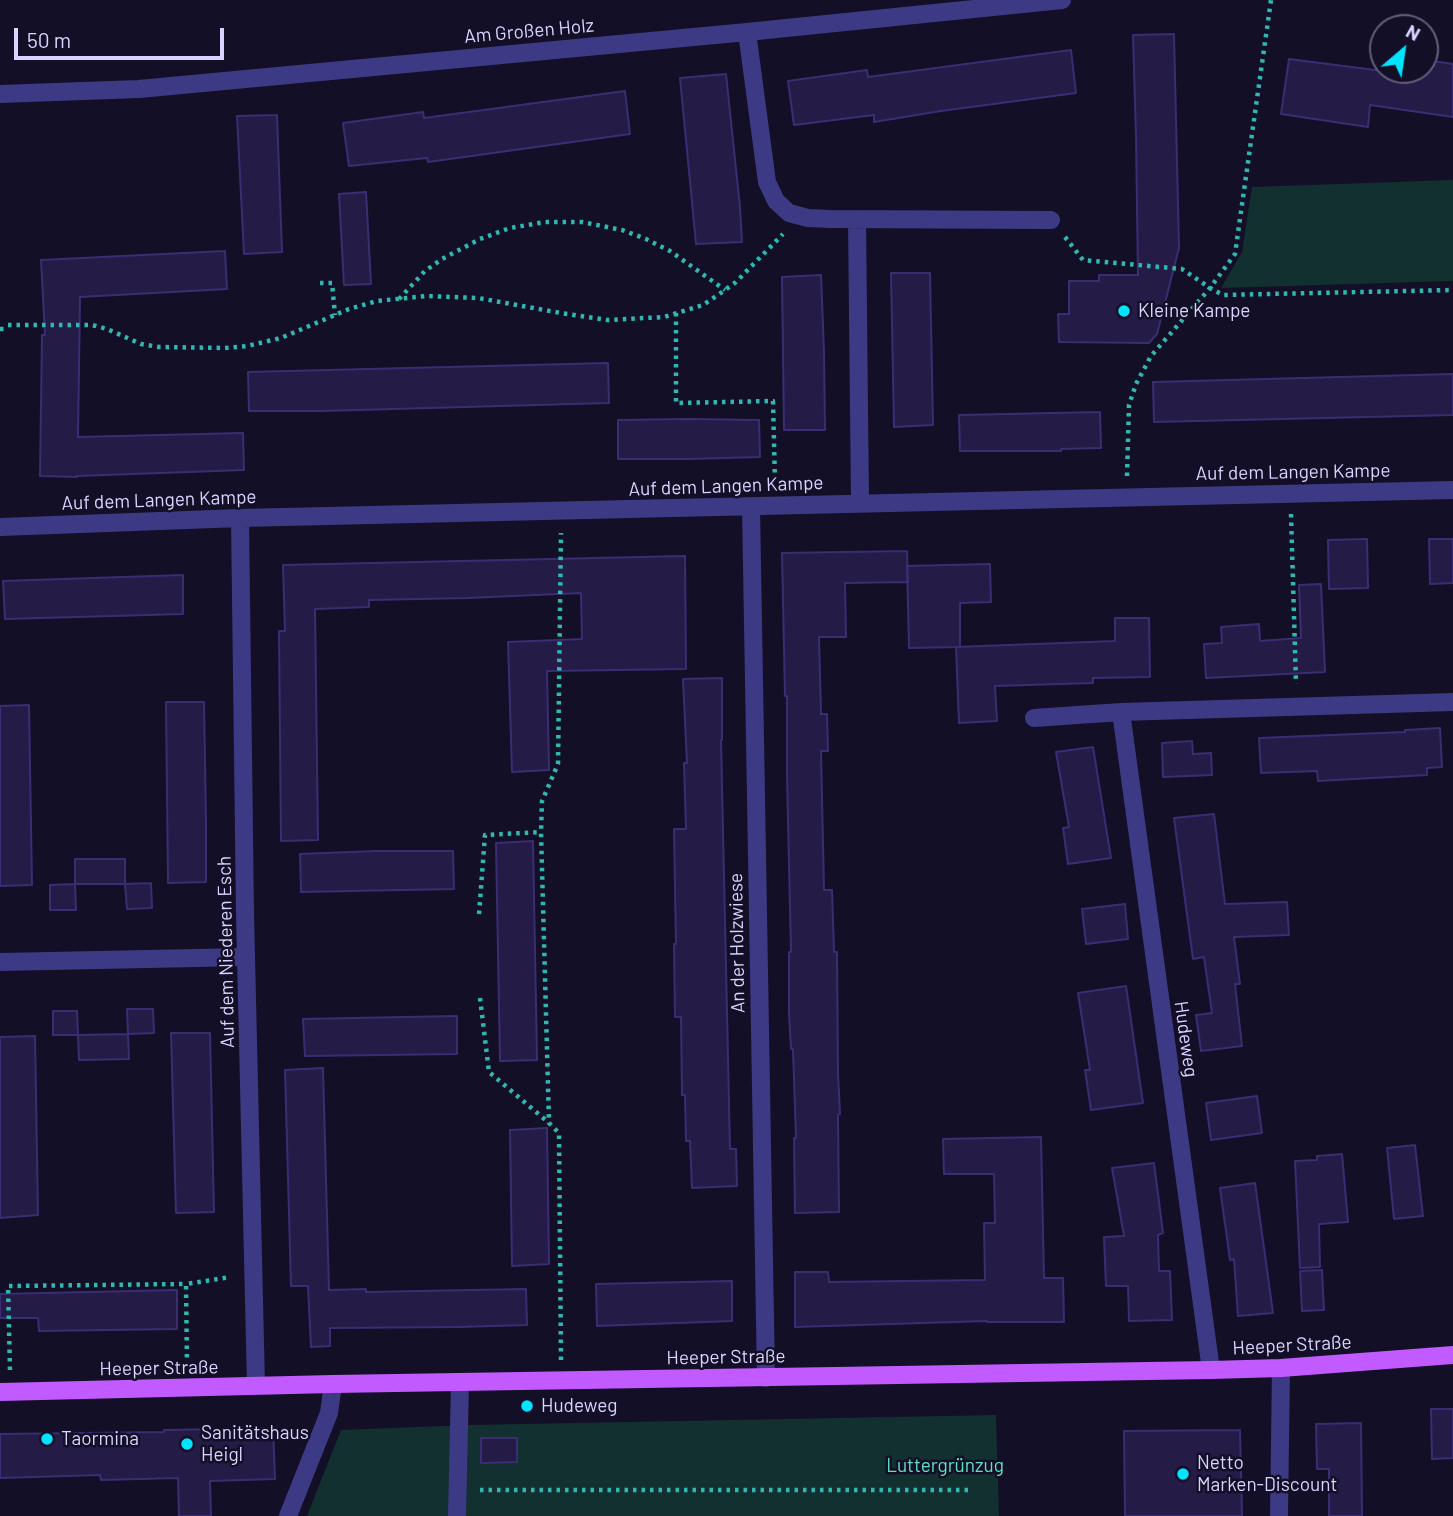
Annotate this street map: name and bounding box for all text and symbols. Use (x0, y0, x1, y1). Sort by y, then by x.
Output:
scale bar (18, 14, 228, 58)
street label: Am Großen Holz (463, 14, 595, 48)
north arrow (1369, 14, 1439, 84)
text: N (1402, 19, 1425, 45)
text: 50 m (27, 27, 71, 52)
place label: Kleine Kampe (1138, 300, 1250, 322)
marker: Kleine Kampe (1116, 303, 1132, 319)
street label: Auf dem Langen Kampe (1195, 459, 1391, 485)
street label: Auf dem Langen Kampe (628, 471, 824, 501)
street label: Auf dem Langen Kampe (61, 485, 257, 515)
street label: Auf dem Niederen Esch (213, 856, 239, 1048)
street label: An der Holzwiese (724, 873, 750, 1013)
street label: Hudeweg (1169, 1000, 1203, 1078)
street label: Heeper Straße (1232, 1330, 1352, 1360)
street label: Heeper Straße (666, 1345, 786, 1369)
street label: Heeper Straße (99, 1356, 219, 1380)
place label: Hudeweg (541, 1395, 618, 1417)
marker: Hudeweg (519, 1398, 535, 1414)
place label: Sanitätshaus Heigl (201, 1422, 309, 1466)
place label: Taormina (61, 1428, 139, 1450)
marker: Taormina (39, 1431, 55, 1447)
marker: Sanitätshaus Heigl (179, 1436, 195, 1452)
place label: Netto Marken-Discount (1197, 1452, 1337, 1496)
park label: Luttergrünzug (886, 1455, 1004, 1477)
marker: Netto Marken-Discount (1175, 1466, 1191, 1482)

